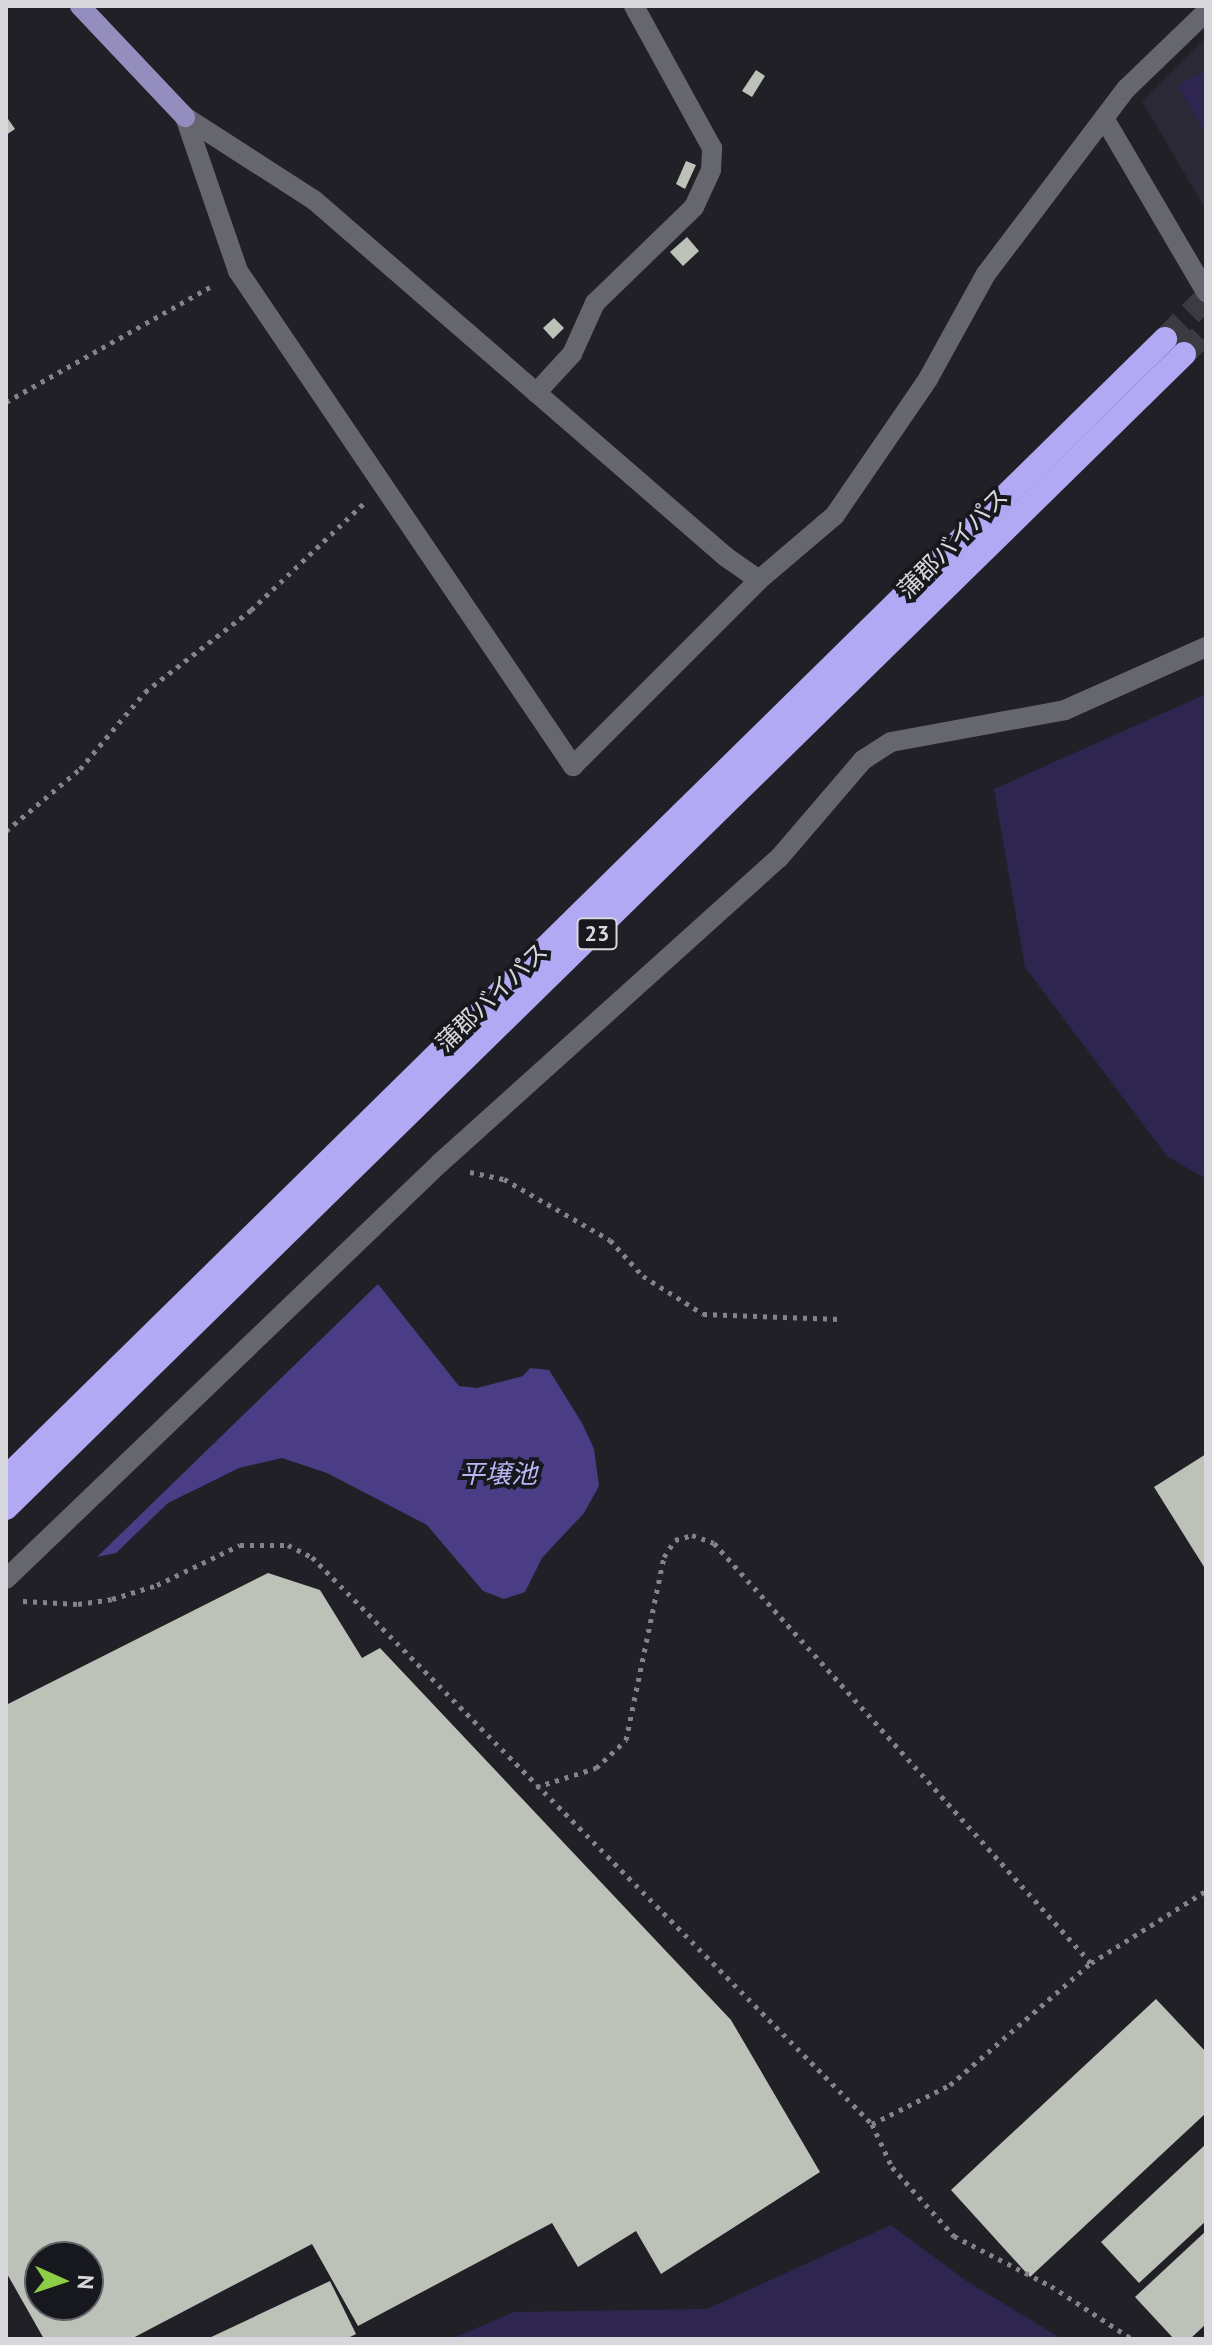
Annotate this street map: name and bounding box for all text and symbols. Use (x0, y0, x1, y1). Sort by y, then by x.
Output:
street label: 蒲郡バイパス (892, 482, 1014, 604)
road number: 23 (575, 916, 619, 952)
street label: 蒲郡バイパス (430, 937, 554, 1057)
water label: 平壌池 (459, 1458, 537, 1490)
north arrow (24, 2241, 104, 2321)
text: N (72, 2274, 100, 2290)

